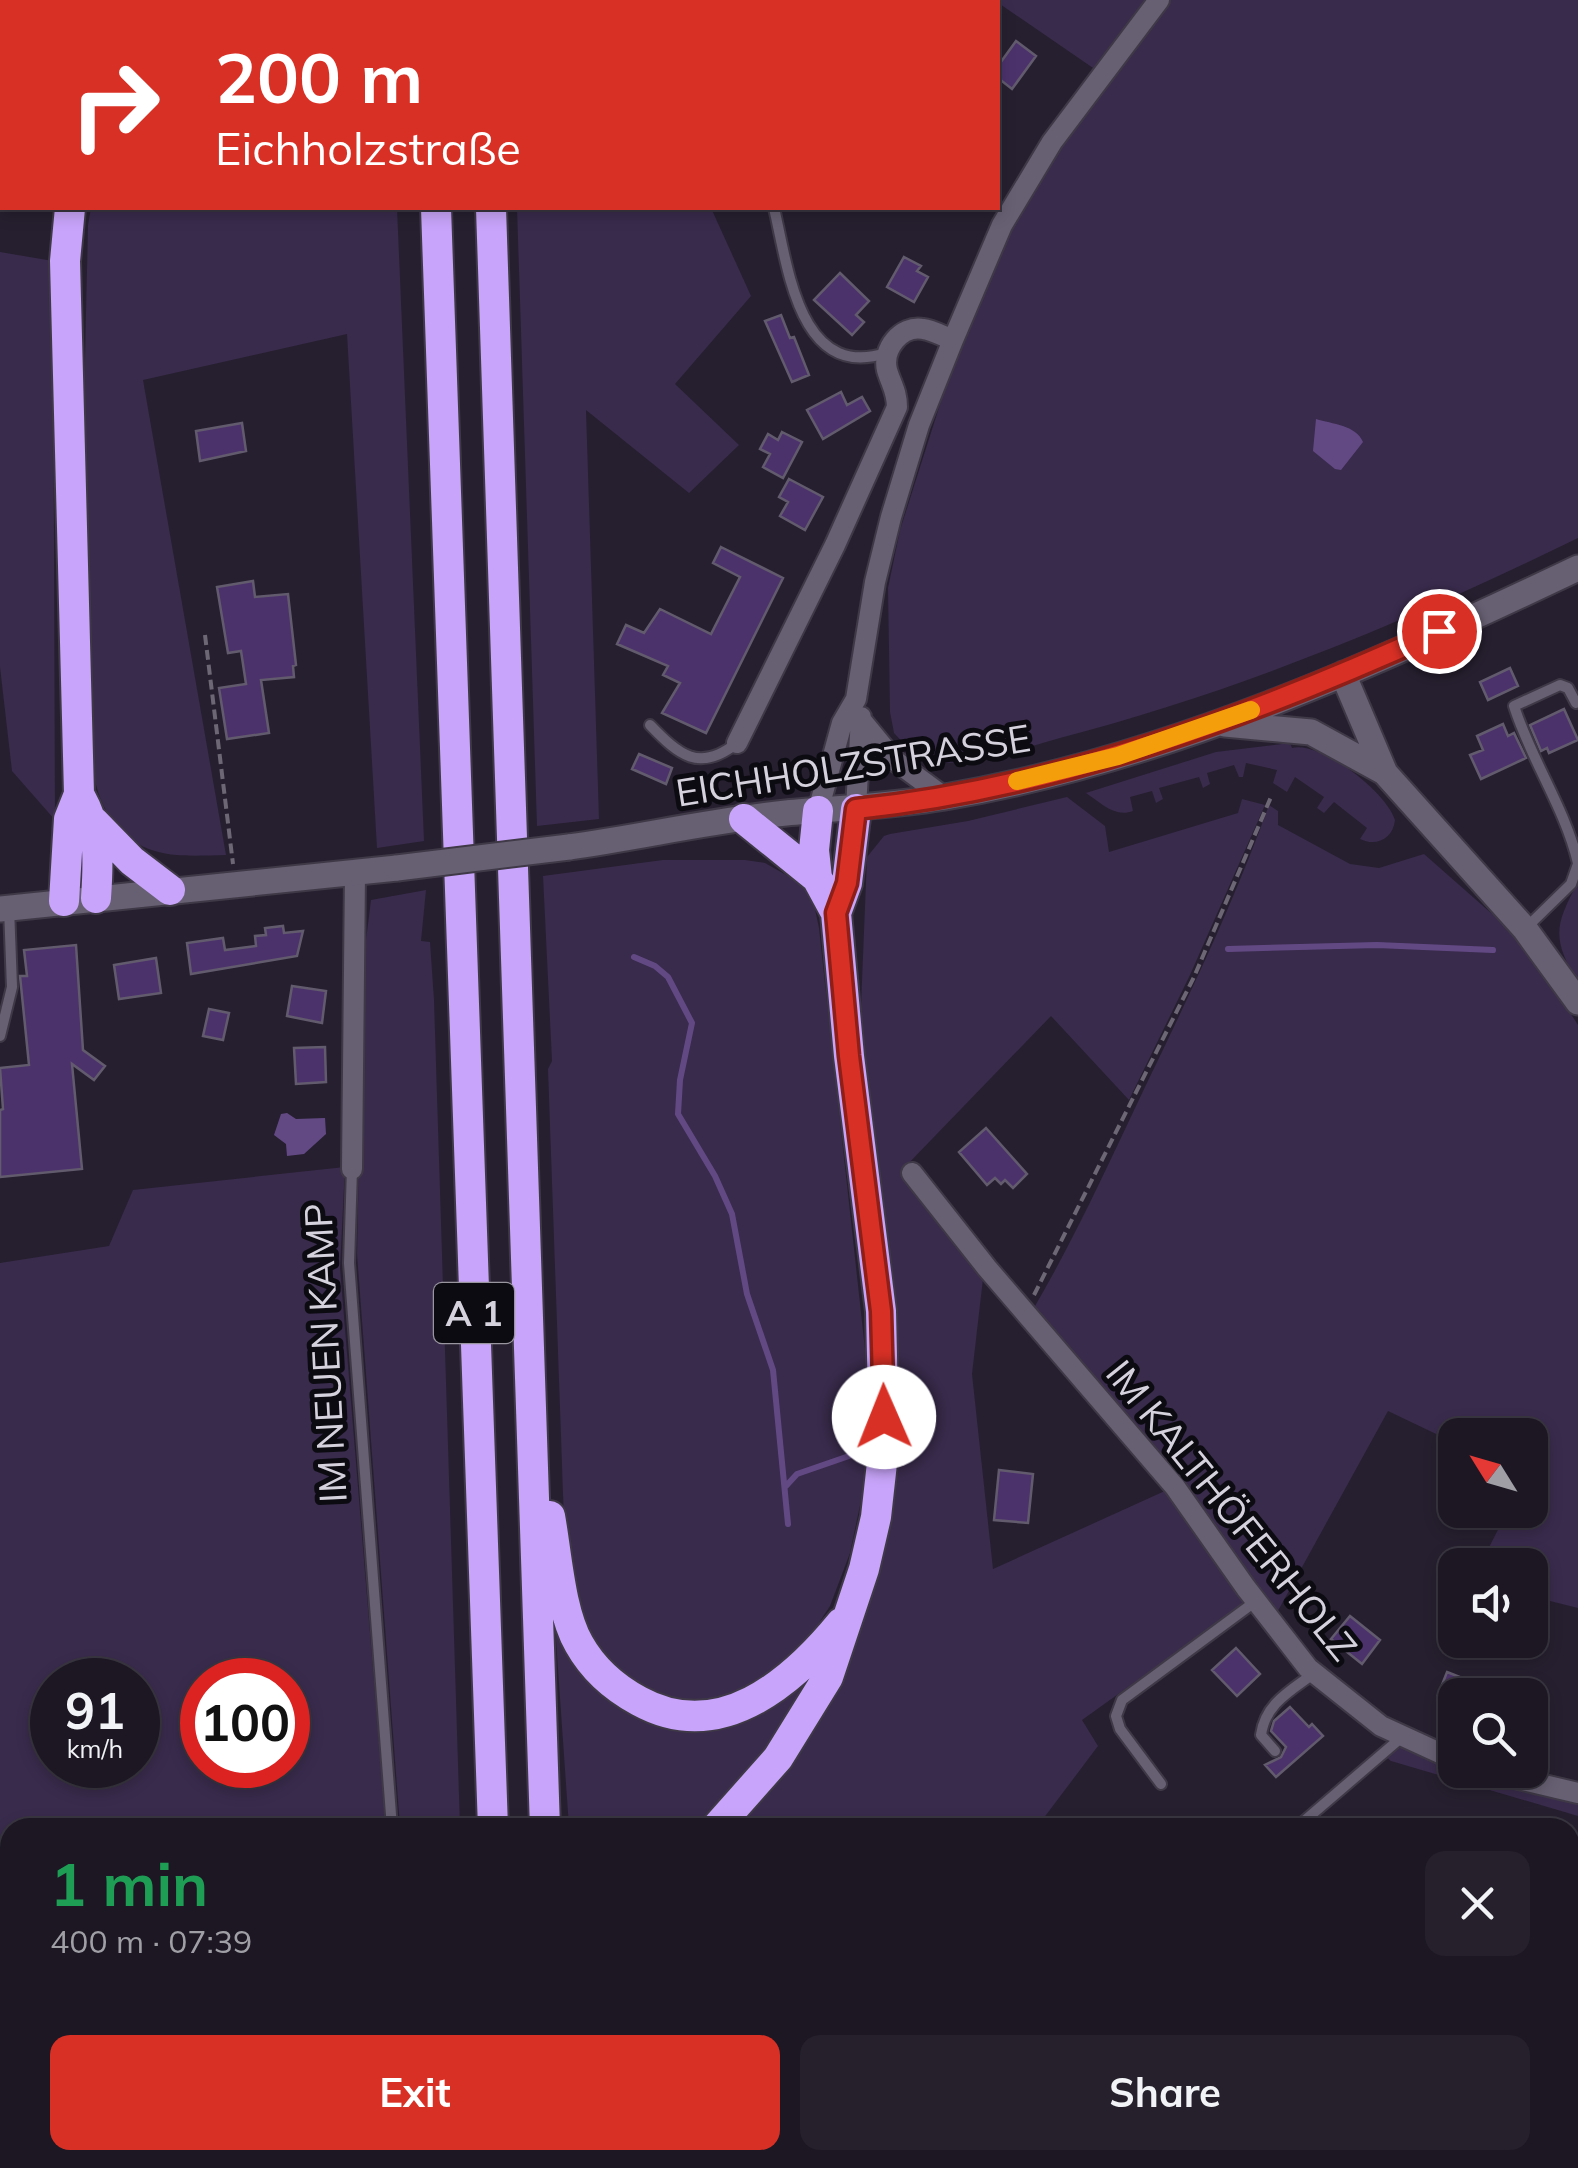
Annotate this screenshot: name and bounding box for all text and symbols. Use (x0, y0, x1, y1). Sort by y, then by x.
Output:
text: 200 m (215, 33, 423, 121)
icon: right (50, 40, 180, 170)
text: Eichholzstraße (215, 120, 521, 176)
pin (1397, 589, 1482, 674)
icon: arrive (1412, 604, 1467, 659)
street label: EICHHOLZSTRASSE (672, 713, 1034, 817)
street label: IM NEUEN KAMP (293, 1202, 357, 1504)
road number: A 1 (434, 1283, 514, 1343)
street label: IM KALTHÖFERHOLZ (1096, 1350, 1368, 1670)
position arrow (832, 1365, 936, 1469)
north arrow (1438, 1418, 1548, 1528)
map controls (1438, 1418, 1548, 1788)
button: sound (1438, 1548, 1548, 1658)
speed limit sign: 100 (180, 1658, 310, 1788)
button: search (1438, 1678, 1548, 1788)
text: 91 (65, 1679, 125, 1742)
text: km/h (67, 1733, 123, 1764)
text: 1 min (50, 1846, 208, 1921)
button: close (1425, 1851, 1530, 1956)
text: 400 m · 07:39 (50, 1921, 252, 1961)
button: Exit (50, 2035, 780, 2150)
button: Share (800, 2035, 1530, 2150)

